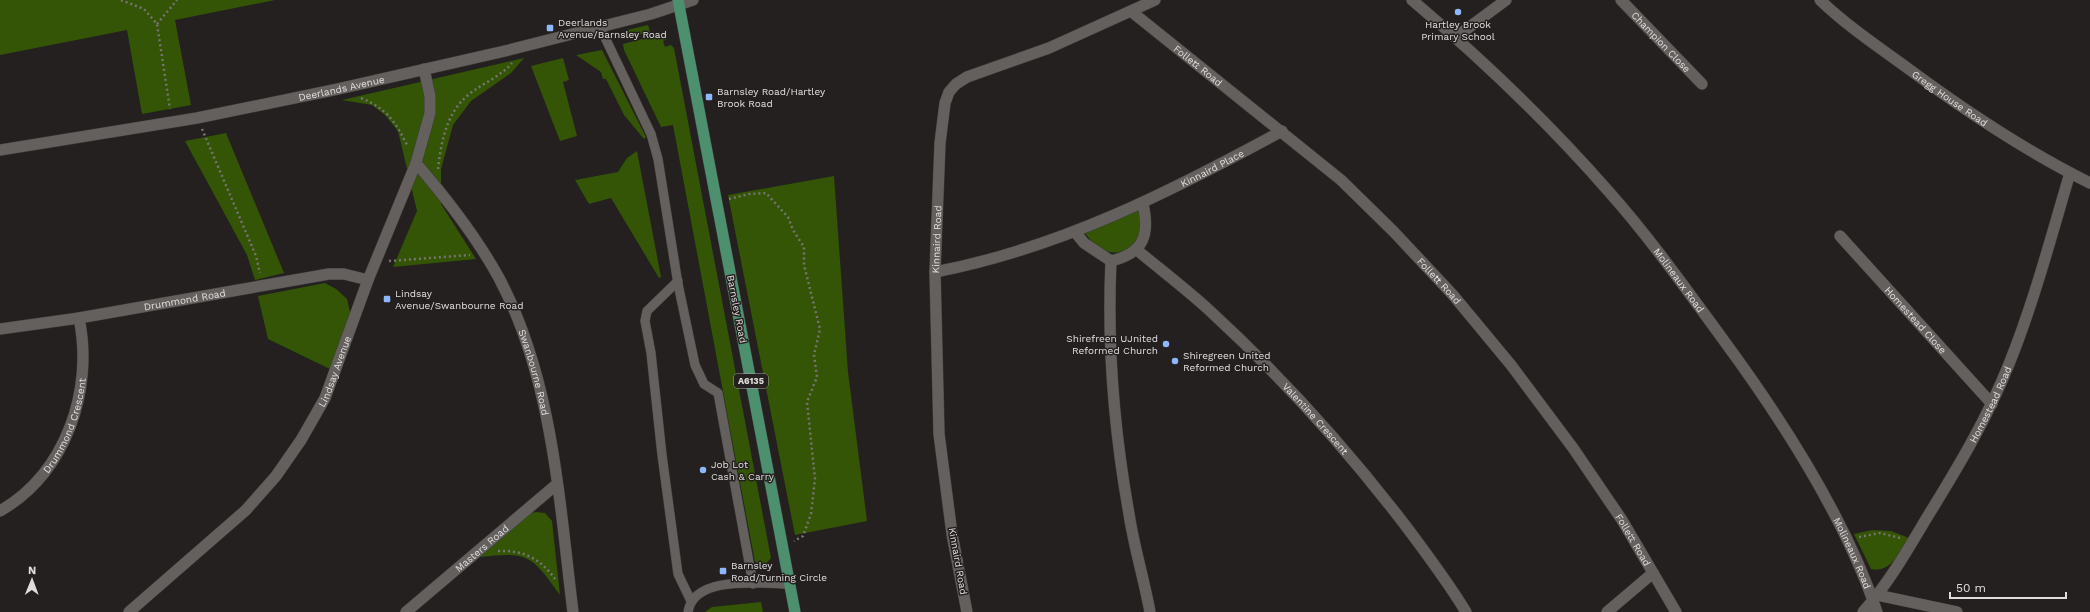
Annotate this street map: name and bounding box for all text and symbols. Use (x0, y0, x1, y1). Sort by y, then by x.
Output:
marker: Hartley Brook Primary School (1453, 7, 1463, 17)
street label: Champion Close (1630, 9, 1693, 74)
place label: Deerlands Avenue/Barnsley Road (558, 17, 667, 40)
place label: Hartley Brook Primary School (1421, 19, 1495, 42)
marker: Deerlands Avenue/Barnsley Road (545, 23, 555, 33)
street label: Follett Road (1172, 43, 1225, 88)
street label: Gregg House Road (1910, 68, 1990, 128)
street label: Deerlands Avenue (297, 73, 386, 103)
place label: Barnsley Road/Hartley Brook Road (717, 86, 826, 109)
marker: Barnsley Road/Hartley Brook Road (704, 92, 714, 102)
street label: Kinnaird Place (1179, 147, 1246, 189)
street label: Kinnaird Road (929, 205, 943, 274)
street label: Molineaux Road (1652, 246, 1707, 314)
street label: Follett Road (1415, 255, 1463, 306)
street label: Barnsley Road (725, 274, 749, 344)
street label: Homestead Close (1883, 284, 1949, 356)
street label: Drummond Road (143, 287, 226, 312)
place label: Lindsay Avenue/Swanbourne Road (395, 288, 523, 311)
marker: Lindsay Avenue/Swanbourne Road (382, 294, 392, 304)
street label: Swanbourne Road (517, 328, 551, 416)
place label: Shirefreen UJnited Reformed Church (1066, 333, 1158, 356)
street label: Lindsay Avenue (316, 334, 353, 409)
marker: Shirefreen UJnited Reformed Church (1161, 339, 1171, 349)
place label: Shiregreen United Reformed Church (1183, 350, 1270, 373)
marker: Shiregreen United Reformed Church (1170, 356, 1180, 366)
street label: Homestead Road (1967, 364, 2013, 444)
road number: A6135 (734, 374, 768, 388)
street label: Drummond Crescent (40, 377, 87, 475)
street label: Valentine Crescent (1281, 380, 1351, 457)
place label: Job Lot Cash & Carry (711, 459, 775, 482)
marker: Job Lot Cash & Carry (698, 465, 708, 475)
street label: Follett Road (1614, 511, 1653, 568)
street label: Molineaux Road (1832, 515, 1873, 590)
street label: Masters Road (453, 522, 510, 574)
street label: Kinnaird Road (947, 527, 969, 595)
north arrow (12, 560, 52, 600)
place label: Barnsley Road/Turning Circle (731, 560, 827, 583)
text: N (28, 564, 36, 577)
marker: Barnsley Road/Turning Circle (718, 566, 728, 576)
scale bar (1950, 574, 2066, 600)
text: 50 m (1956, 581, 1986, 595)

